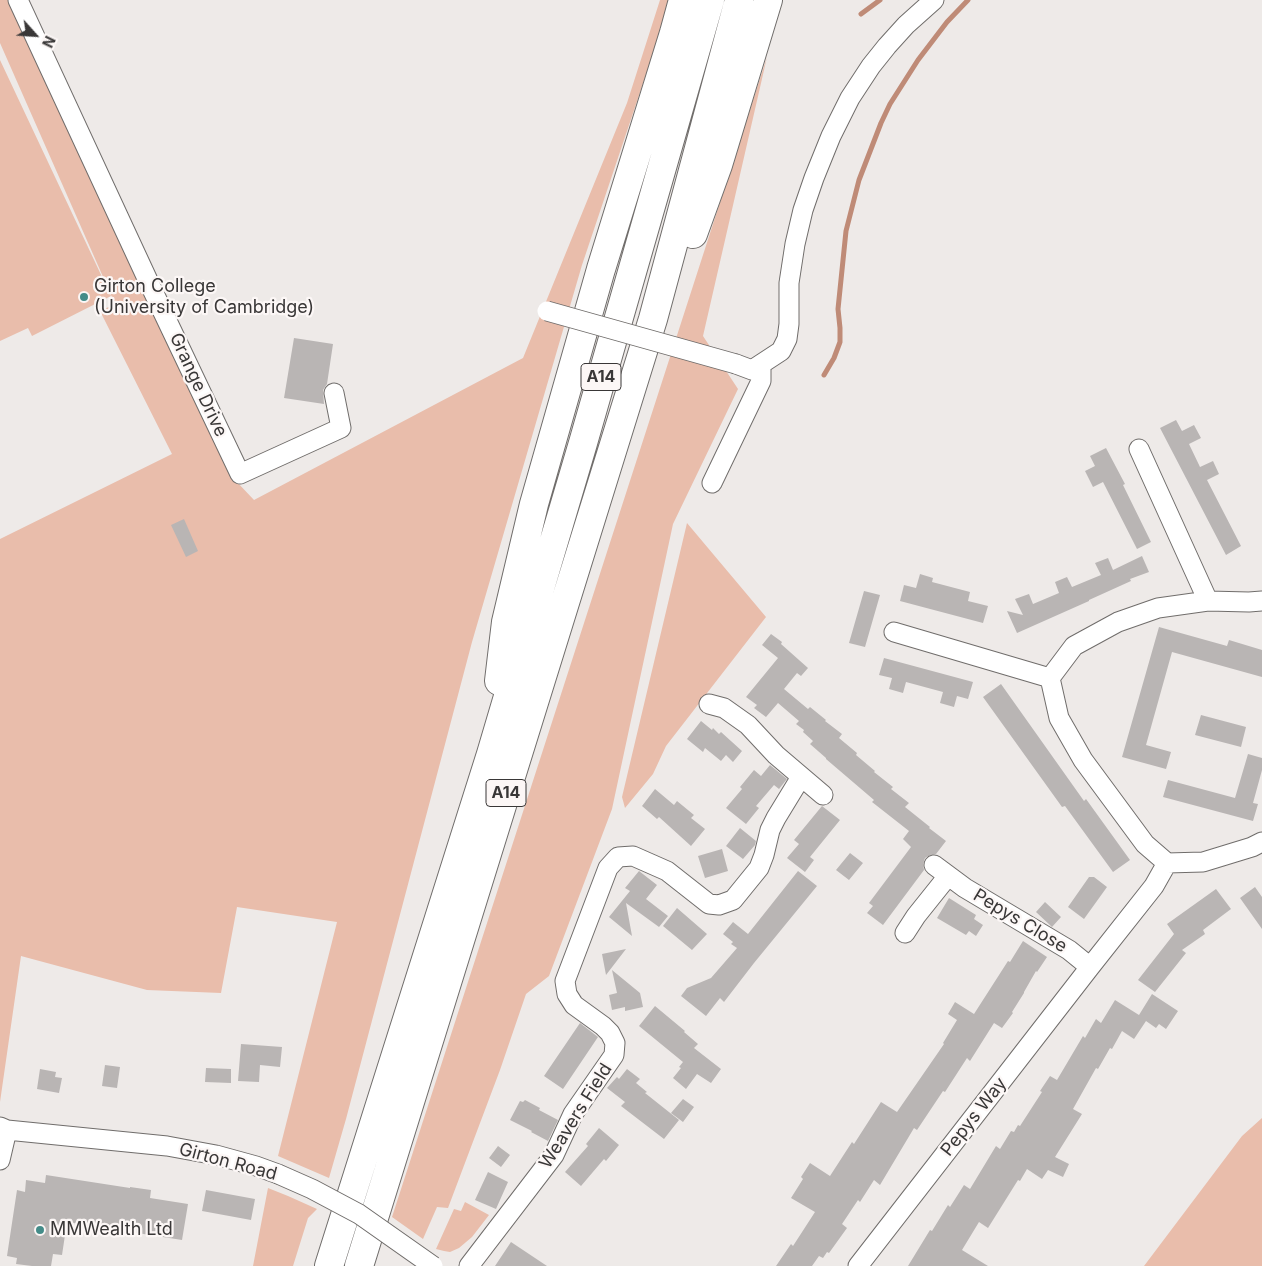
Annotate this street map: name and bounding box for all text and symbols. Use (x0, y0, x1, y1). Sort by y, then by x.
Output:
north arrow (10, 10, 60, 60)
text: N (39, 33, 59, 50)
place label: Girton College (University of Cambridge) (94, 276, 314, 318)
marker: Girton College (University of Cambridge) (78, 291, 90, 303)
street label: Grange Drive (165, 330, 231, 440)
road number: A14 (581, 364, 621, 391)
road number: A14 (486, 780, 526, 806)
street label: Pepys Close (969, 885, 1071, 957)
street label: Weavers Field (535, 1059, 617, 1173)
street label: Pepys Way (937, 1073, 1011, 1161)
street label: Girton Road (177, 1139, 279, 1185)
place label: MMWealth Ltd (50, 1219, 173, 1241)
marker: MMWealth Ltd (34, 1224, 46, 1236)

